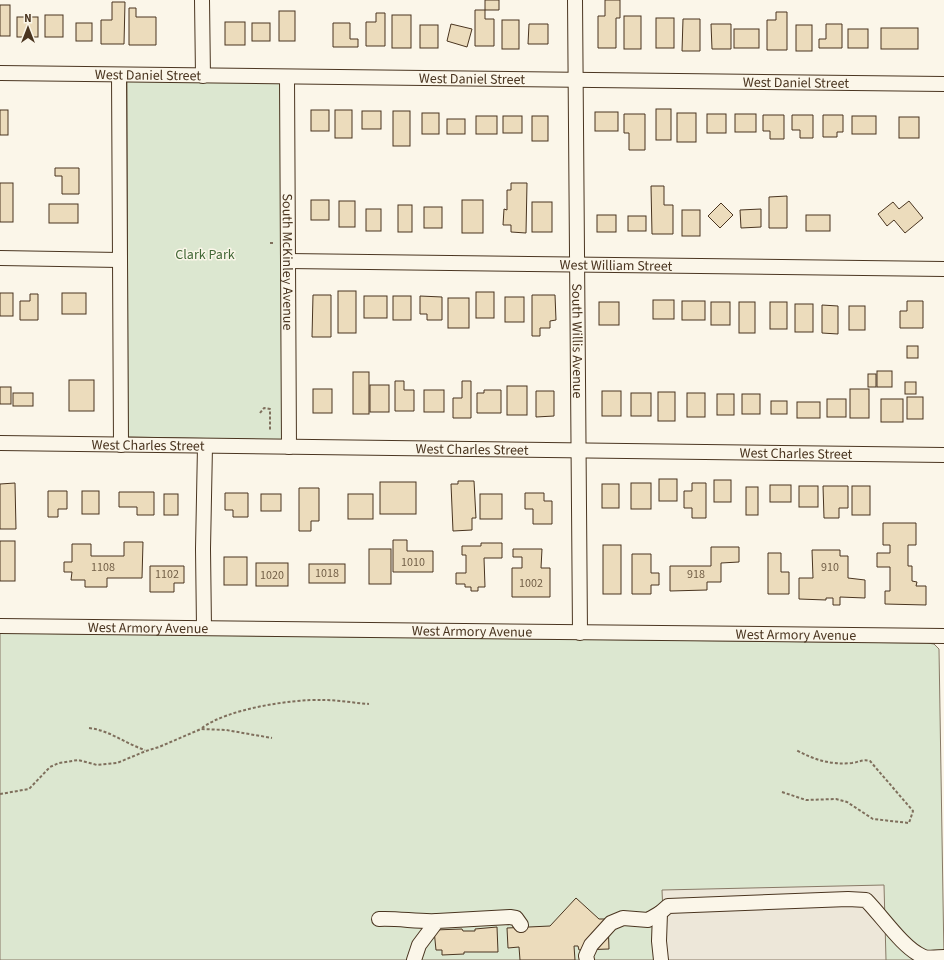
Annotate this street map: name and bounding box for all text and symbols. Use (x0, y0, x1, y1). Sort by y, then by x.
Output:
north arrow (8, 8, 48, 48)
text: N (24, 11, 32, 26)
street label: West Daniel Street (95, 65, 202, 86)
street label: West Daniel Street (419, 69, 526, 90)
street label: West Daniel Street (743, 73, 850, 94)
street label: South McKinley Avenue (277, 194, 297, 331)
park label: Clark Park (175, 245, 235, 265)
street label: West William Street (559, 255, 673, 277)
street label: South Willis Avenue (566, 283, 587, 399)
street label: West Charles Street (91, 435, 205, 457)
street label: West Charles Street (415, 439, 529, 461)
street label: West Charles Street (739, 443, 853, 465)
house number: 1010 (401, 554, 425, 571)
house number: 1108 (91, 559, 115, 576)
house number: 910 (821, 559, 839, 576)
house number: 1018 (315, 565, 339, 582)
house number: 1102 (155, 566, 179, 583)
house number: 918 (687, 566, 705, 583)
house number: 1020 (260, 567, 284, 584)
house number: 1002 (519, 575, 543, 592)
street label: West Armory Avenue (88, 618, 208, 639)
street label: West Armory Avenue (412, 621, 532, 643)
street label: West Armory Avenue (736, 625, 856, 646)

